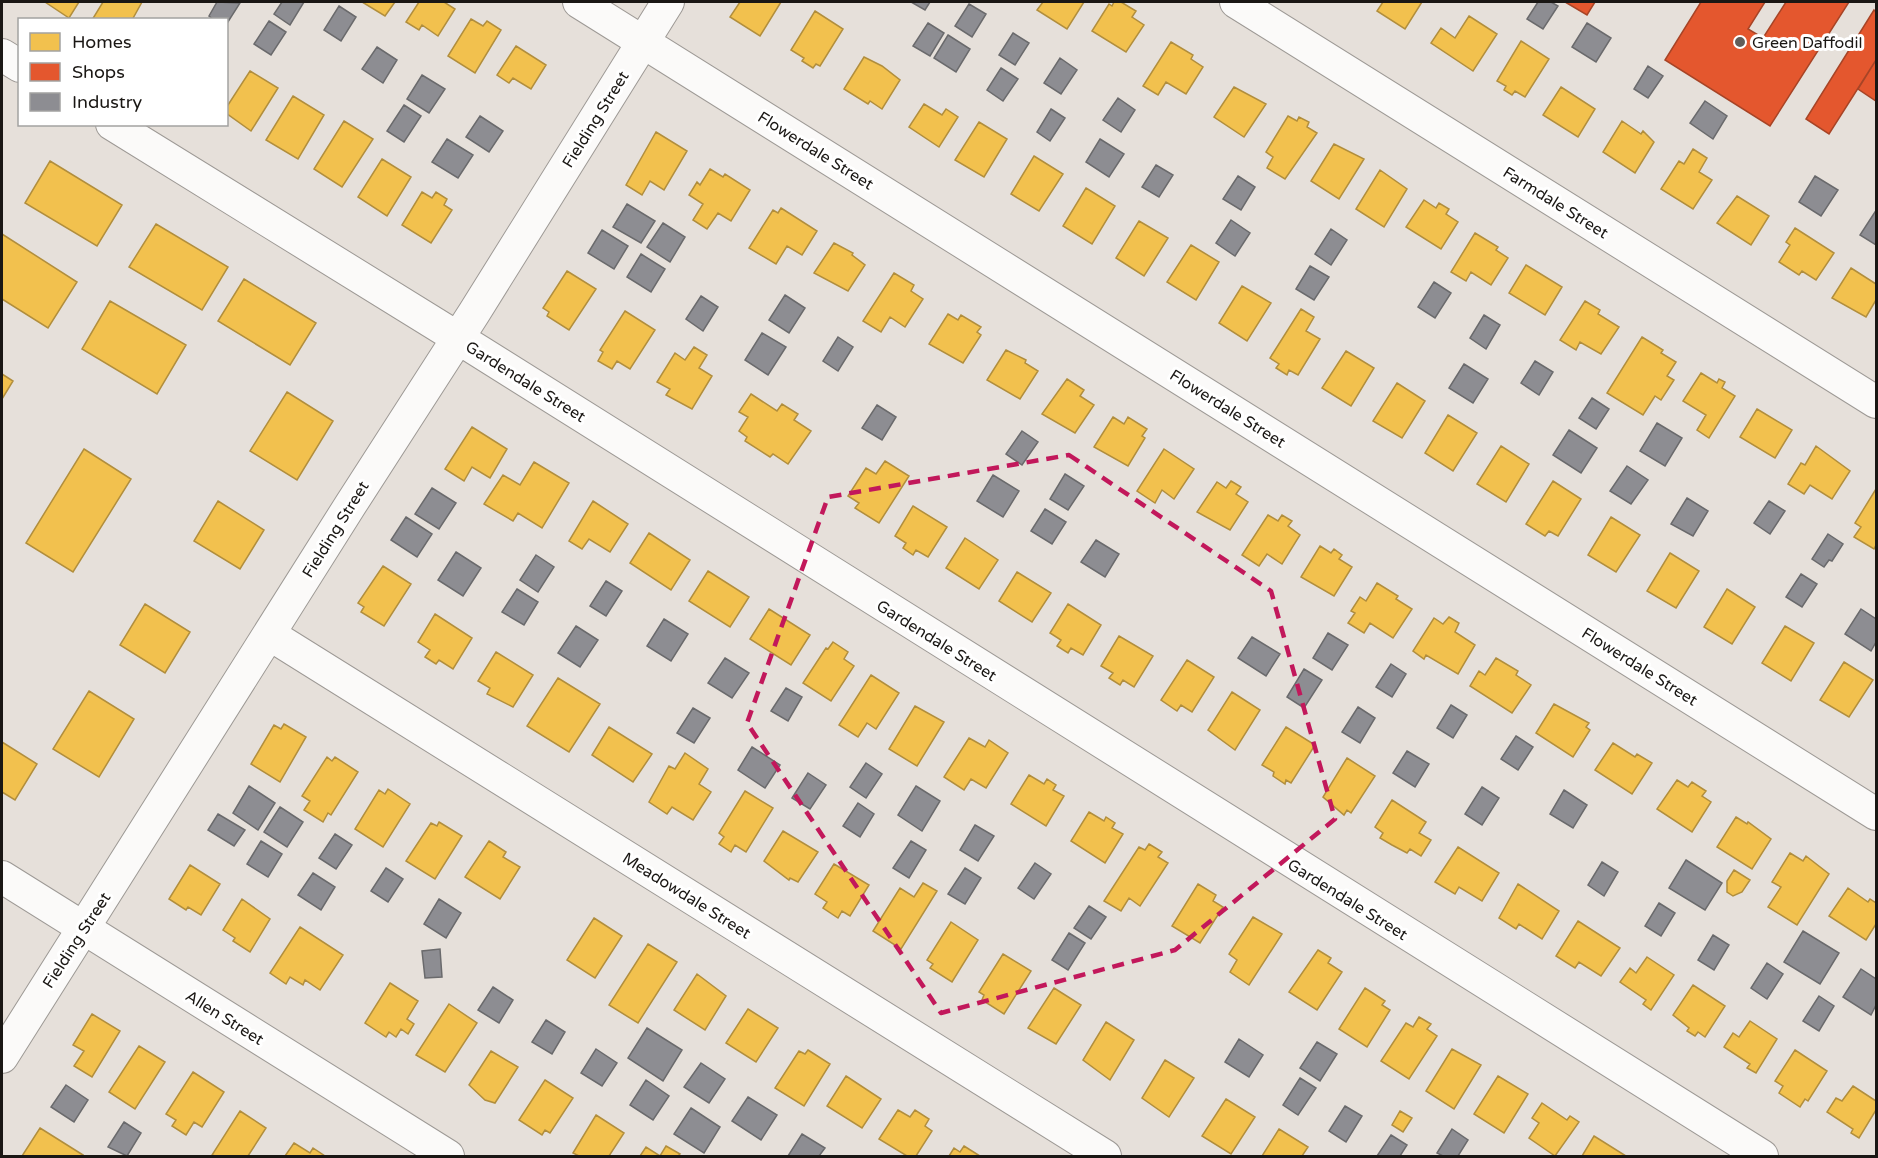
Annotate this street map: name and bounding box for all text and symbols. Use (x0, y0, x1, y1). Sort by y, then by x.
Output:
legend (18, 18, 228, 126)
text: Homes (72, 31, 132, 53)
place label: Green Daffodil (1752, 33, 1862, 53)
marker: Green Daffodil (1733, 35, 1747, 49)
text: Shops (72, 61, 125, 83)
street label: Fielding Street (558, 67, 634, 172)
text: Industry (72, 91, 143, 113)
street label: Flowerdale Street (754, 107, 877, 195)
street label: Farmdale Street (1499, 162, 1612, 243)
street label: Gardendale Street (462, 337, 589, 427)
street label: Flowerdale Street (1166, 365, 1289, 453)
street label: Fielding Street (298, 477, 374, 582)
street label: Gardendale Street (873, 596, 1000, 686)
street label: Flowerdale Street (1578, 623, 1701, 711)
street label: Meadowdale Street (619, 848, 754, 943)
street label: Gardendale Street (1284, 855, 1411, 945)
street label: Fielding Street (38, 889, 115, 992)
street label: Allen Street (182, 986, 267, 1050)

